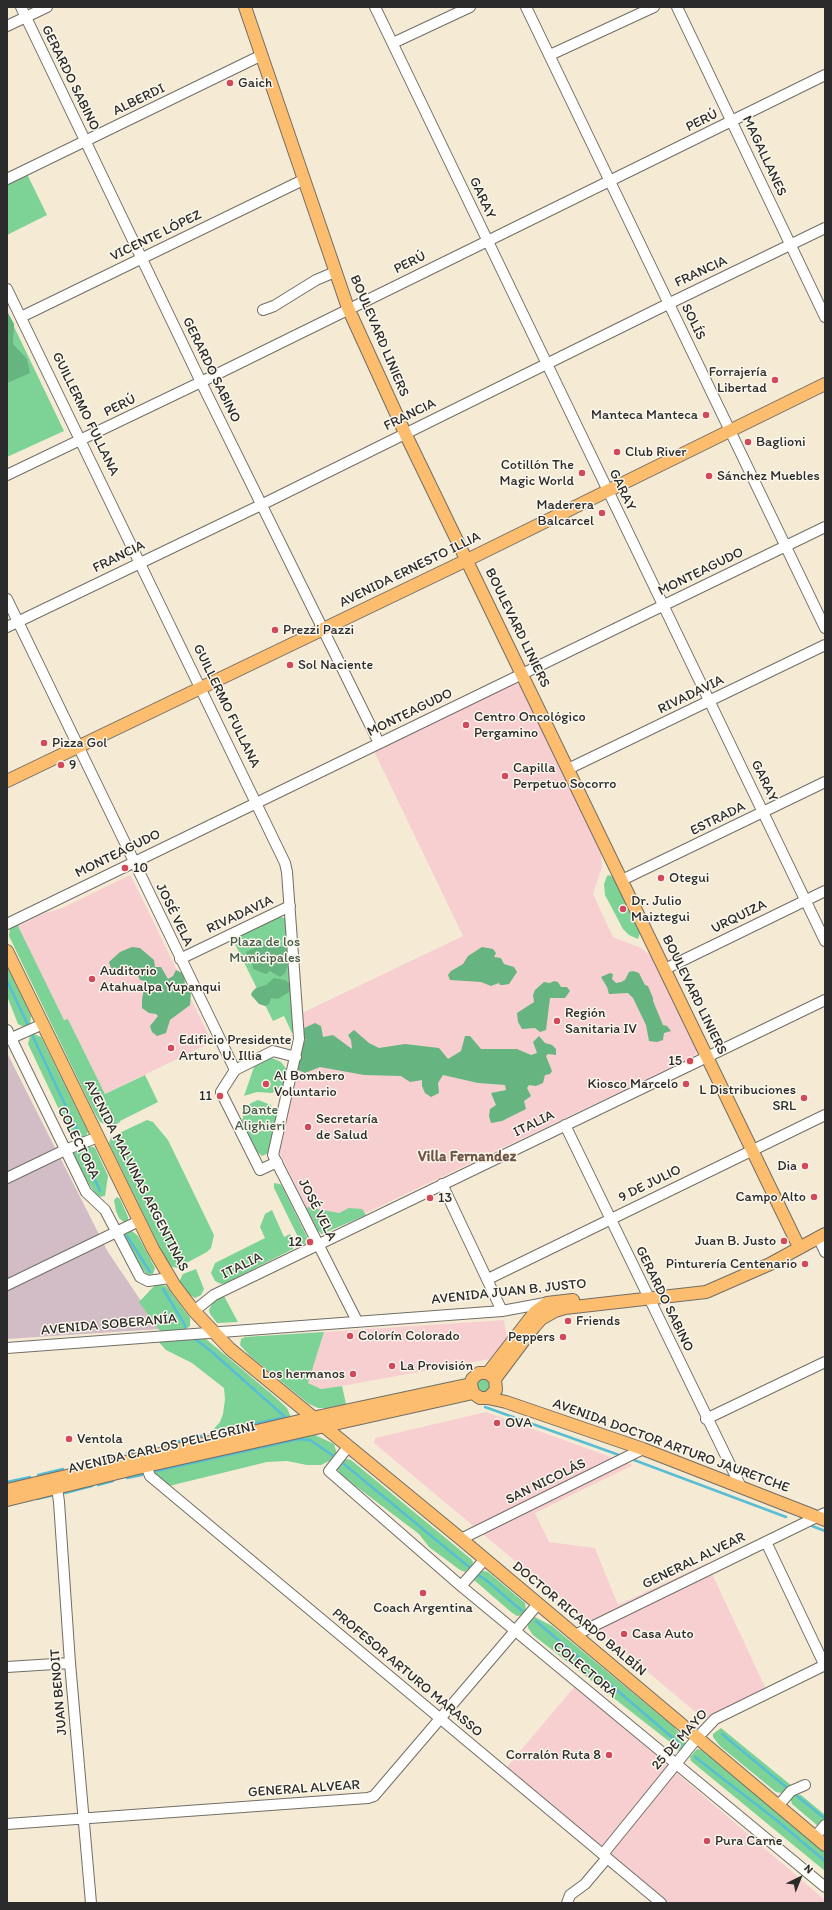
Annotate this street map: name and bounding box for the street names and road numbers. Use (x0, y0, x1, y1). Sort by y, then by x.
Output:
street label: GERARDO SABINO (37, 23, 103, 133)
street label: ALBERDI (110, 80, 168, 120)
street label: PERÚ (683, 106, 721, 136)
street label: MAGALLANES (738, 113, 790, 199)
street label: GARAY (465, 174, 499, 222)
street label: VICENTE LÓPEZ (108, 207, 204, 265)
street label: PERÚ (391, 248, 429, 278)
street label: FRANCIA (672, 253, 730, 291)
street label: BOULEVARD LINIERS (346, 273, 412, 399)
street label: SOLÍS (677, 301, 709, 343)
street label: GERARDO SABINO (178, 315, 244, 425)
street label: GUILLERMO FULLANA (48, 349, 122, 479)
street label: PERÚ (101, 391, 139, 421)
street label: FRANCIA (381, 395, 439, 435)
street label: GARAY (605, 466, 639, 514)
street label: AVENIDA ERNESTO ILLIA (337, 528, 483, 612)
street label: FRANCIA (90, 537, 148, 577)
street label: MONTEAGUDO (655, 544, 747, 600)
street label: BOULEVARD LINIERS (481, 566, 553, 690)
street label: GUILLERMO FULLANA (189, 641, 263, 771)
street label: RIVADAVIA (655, 672, 727, 718)
street label: MONTEAGUDO (364, 685, 456, 741)
street label: GARAY (747, 757, 781, 805)
street label: ESTRADA (688, 798, 748, 840)
street label: MONTEAGUDO (72, 826, 164, 882)
street label: JOSÉ VELA (152, 881, 196, 949)
street label: RIVADAVIA (204, 892, 276, 938)
street label: URQUIZA (709, 896, 769, 938)
street label: BOULEVARD LINIERS (658, 933, 730, 1057)
street label: AVENIDA MALVINAS ARGENTINAS (80, 1077, 192, 1275)
street label: COLECTORA (53, 1104, 103, 1182)
street label: ITALIA (511, 1107, 557, 1141)
street label: 9 DE JULIO (616, 1162, 684, 1206)
street label: JOSÉ VELA (294, 1176, 340, 1244)
street label: GERARDO SABINO (631, 1244, 697, 1354)
street label: ITALIA (219, 1249, 265, 1283)
street label: AVENIDA JUAN B. JUSTO (431, 1275, 587, 1309)
street label: AVENIDA SOBERANÍA (40, 1311, 178, 1339)
street label: AVENIDA DOCTOR ARTURO JAURETCHE (550, 1395, 792, 1497)
street label: AVENIDA CARLOS PELLEGRINI (67, 1418, 257, 1478)
street label: SAN NICOLÁS (503, 1455, 589, 1509)
street label: GENERAL ALVEAR (640, 1529, 748, 1593)
street label: DOCTOR RICARDO BALBÍN (509, 1558, 649, 1680)
street label: PROFESOR ARTURO MARASSO (328, 1605, 486, 1741)
street label: COLECTORA (549, 1638, 621, 1702)
street label: JUAN BENOIT (47, 1648, 71, 1736)
street label: 25 DE MAYO (648, 1706, 712, 1774)
street label: GENERAL ALVEAR (247, 1777, 361, 1801)

